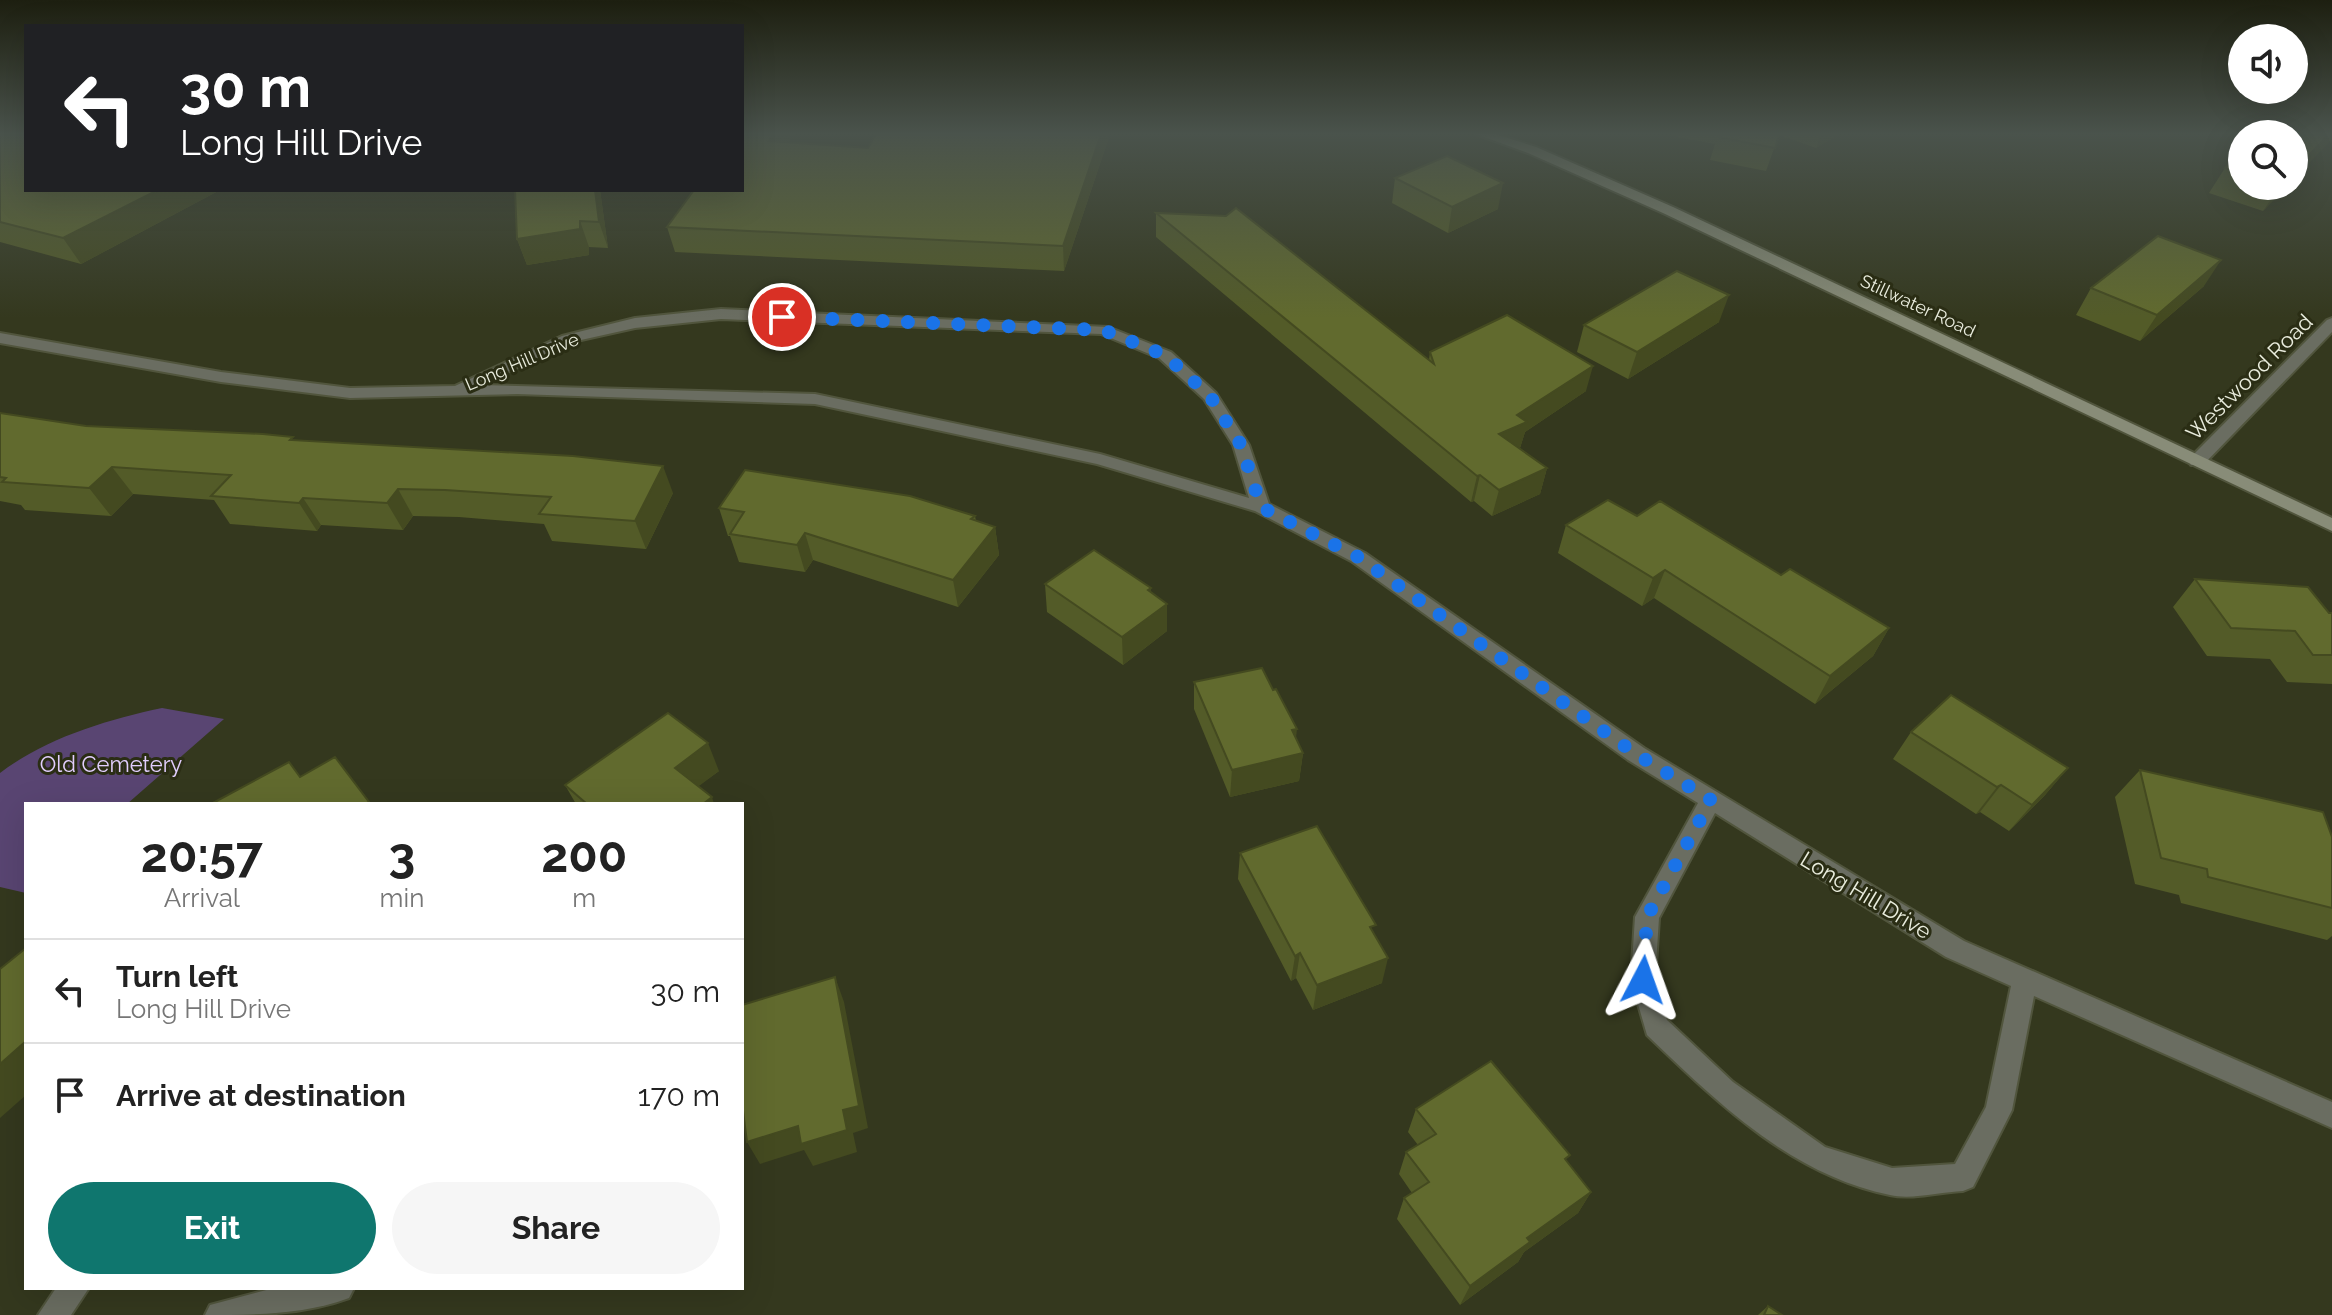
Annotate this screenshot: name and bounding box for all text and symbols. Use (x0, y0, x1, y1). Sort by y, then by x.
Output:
map controls (2228, 24, 2308, 200)
button: sound (2228, 24, 2308, 104)
text: 30 m (180, 54, 311, 120)
icon: left (48, 56, 152, 160)
button: search (2228, 120, 2308, 200)
text: Long Hill Drive (180, 121, 422, 163)
street label: Stillwater Road (1857, 270, 1979, 341)
pin (748, 283, 816, 351)
icon: arrive (760, 295, 804, 339)
street label: Westwood Road (2180, 308, 2318, 446)
street label: Long Hill Drive (462, 328, 582, 395)
park label: Old Cemetery (40, 751, 182, 777)
text: 20:57 (141, 827, 263, 883)
text: 3 (389, 827, 415, 883)
text: 200 (541, 827, 627, 883)
street label: Long Hill Drive (1796, 846, 1936, 944)
text: Arrival (164, 883, 240, 913)
text: min (380, 883, 424, 913)
text: m (572, 883, 596, 913)
position arrow (1601, 938, 1685, 1022)
text: Turn left (116, 959, 238, 994)
icon: left (48, 969, 92, 1013)
text: 30 m (650, 974, 720, 1009)
text: Long Hill Drive (116, 994, 291, 1024)
icon: arrive (48, 1073, 92, 1117)
text: Arrive at destination (116, 1078, 406, 1113)
text: 170 m (638, 1078, 720, 1113)
button: Exit (48, 1182, 376, 1274)
button: Share (392, 1182, 720, 1274)

